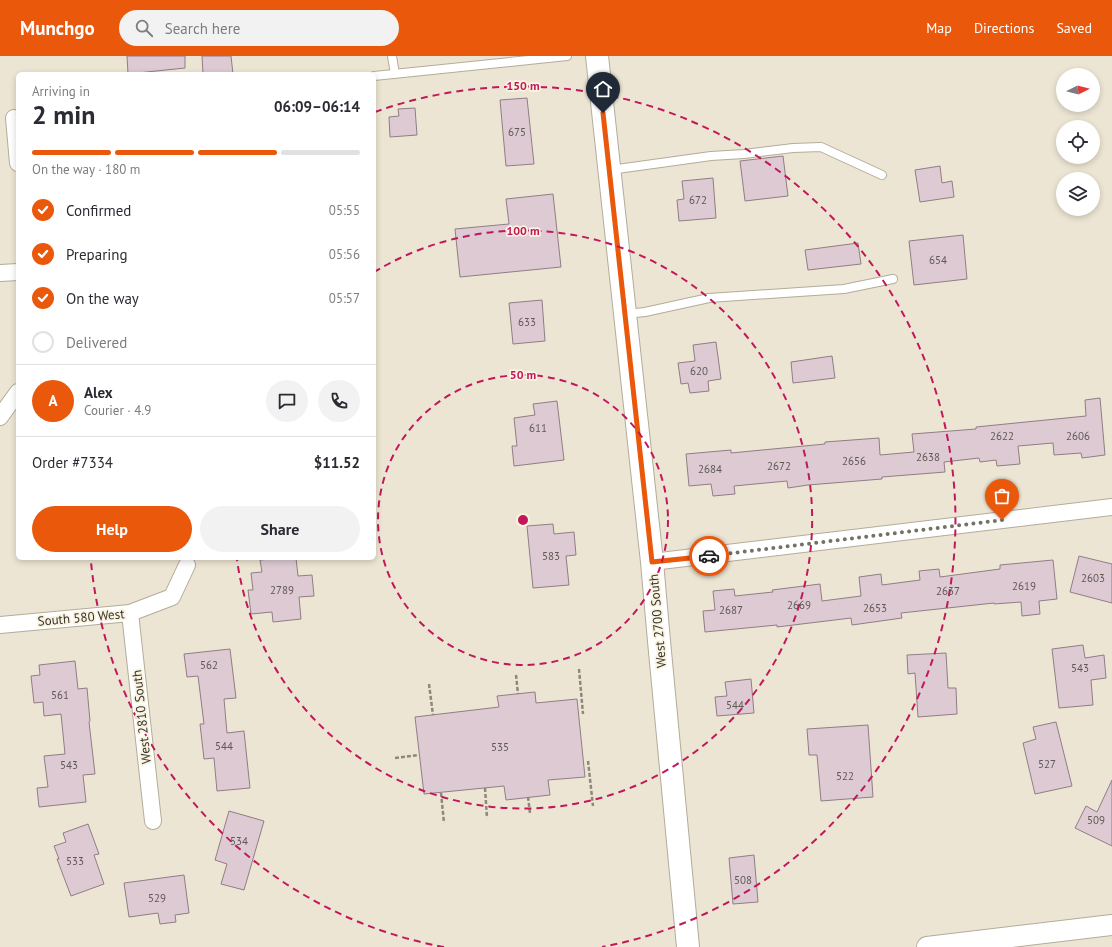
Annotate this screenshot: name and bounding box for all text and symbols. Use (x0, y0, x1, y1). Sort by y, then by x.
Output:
search box (119, 10, 399, 46)
text: Munchgo (20, 16, 95, 40)
icon: search (133, 17, 155, 39)
text: Search here (165, 19, 240, 38)
text: Map (926, 19, 952, 37)
text: Directions (974, 19, 1034, 37)
text: Saved (1056, 19, 1092, 37)
north arrow (1056, 68, 1100, 112)
map controls (1056, 68, 1100, 216)
pin (586, 72, 620, 113)
text: 150 m (506, 78, 540, 93)
icon: home (592, 78, 614, 100)
text: Arriving in (32, 83, 90, 100)
text: 06:09–06:14 (274, 97, 360, 116)
text: 2 min (32, 98, 95, 131)
button: locate (1056, 120, 1100, 164)
house number: 675 (508, 125, 526, 139)
text: On the way · 180 m (32, 161, 140, 178)
button: layers (1056, 172, 1100, 216)
house number: 672 (689, 193, 707, 207)
icon: check (32, 199, 54, 221)
text: Confirmed (66, 201, 131, 220)
text: 05:55 (329, 202, 360, 219)
text: 100 m (506, 223, 540, 238)
icon: check (32, 243, 54, 265)
text: Preparing (66, 245, 128, 264)
text: 05:56 (329, 246, 360, 263)
house number: 654 (929, 253, 947, 267)
icon: check (32, 287, 54, 309)
text: On the way (66, 289, 139, 308)
text: 05:57 (329, 290, 360, 307)
house number: 633 (518, 315, 536, 329)
text: Delivered (66, 333, 127, 352)
house number: 620 (690, 364, 708, 378)
text: 50 m (510, 367, 536, 382)
button: chat (266, 380, 308, 422)
button: phone (318, 380, 360, 422)
text: Alex (84, 383, 113, 402)
text: A (48, 391, 58, 410)
text: Courier · 4.9 (84, 402, 151, 419)
house number: 611 (529, 421, 547, 435)
house number: 2622 (990, 429, 1014, 443)
house number: 2606 (1066, 429, 1090, 443)
house number: 2638 (916, 450, 940, 464)
text: Order #7334 (32, 453, 113, 472)
text: $11.52 (314, 453, 360, 472)
house number: 2656 (842, 454, 866, 468)
house number: 2672 (767, 459, 791, 473)
house number: 2684 (698, 462, 722, 476)
pin (985, 479, 1019, 520)
icon: bag (991, 485, 1013, 507)
button: Help (32, 506, 192, 552)
button: Share (200, 506, 360, 552)
centre of rings (516, 513, 530, 527)
courier (689, 536, 729, 576)
icon: car (698, 545, 720, 567)
house number: 583 (542, 549, 560, 563)
house number: 2603 (1081, 571, 1105, 585)
street label: West 2700 South (645, 573, 670, 669)
house number: 2619 (1012, 579, 1036, 593)
house number: 2789 (270, 583, 294, 597)
house number: 2637 (936, 584, 960, 598)
house number: 2669 (787, 598, 811, 612)
house number: 2653 (863, 601, 887, 615)
house number: 2687 (719, 603, 743, 617)
street label: South 580 West (37, 605, 126, 630)
house number: 562 (200, 658, 218, 672)
house number: 543 (1071, 661, 1089, 675)
street label: West 2810 South (128, 669, 155, 765)
house number: 561 (51, 688, 69, 702)
house number: 544 (726, 698, 744, 712)
house number: 544 (215, 739, 233, 753)
house number: 535 (491, 740, 509, 754)
house number: 527 (1038, 757, 1056, 771)
house number: 543 (60, 758, 78, 772)
house number: 522 (836, 769, 854, 783)
house number: 509 (1087, 813, 1105, 827)
house number: 534 (230, 834, 248, 848)
house number: 533 (66, 854, 84, 868)
house number: 508 (734, 873, 752, 887)
house number: 529 (148, 891, 166, 905)

